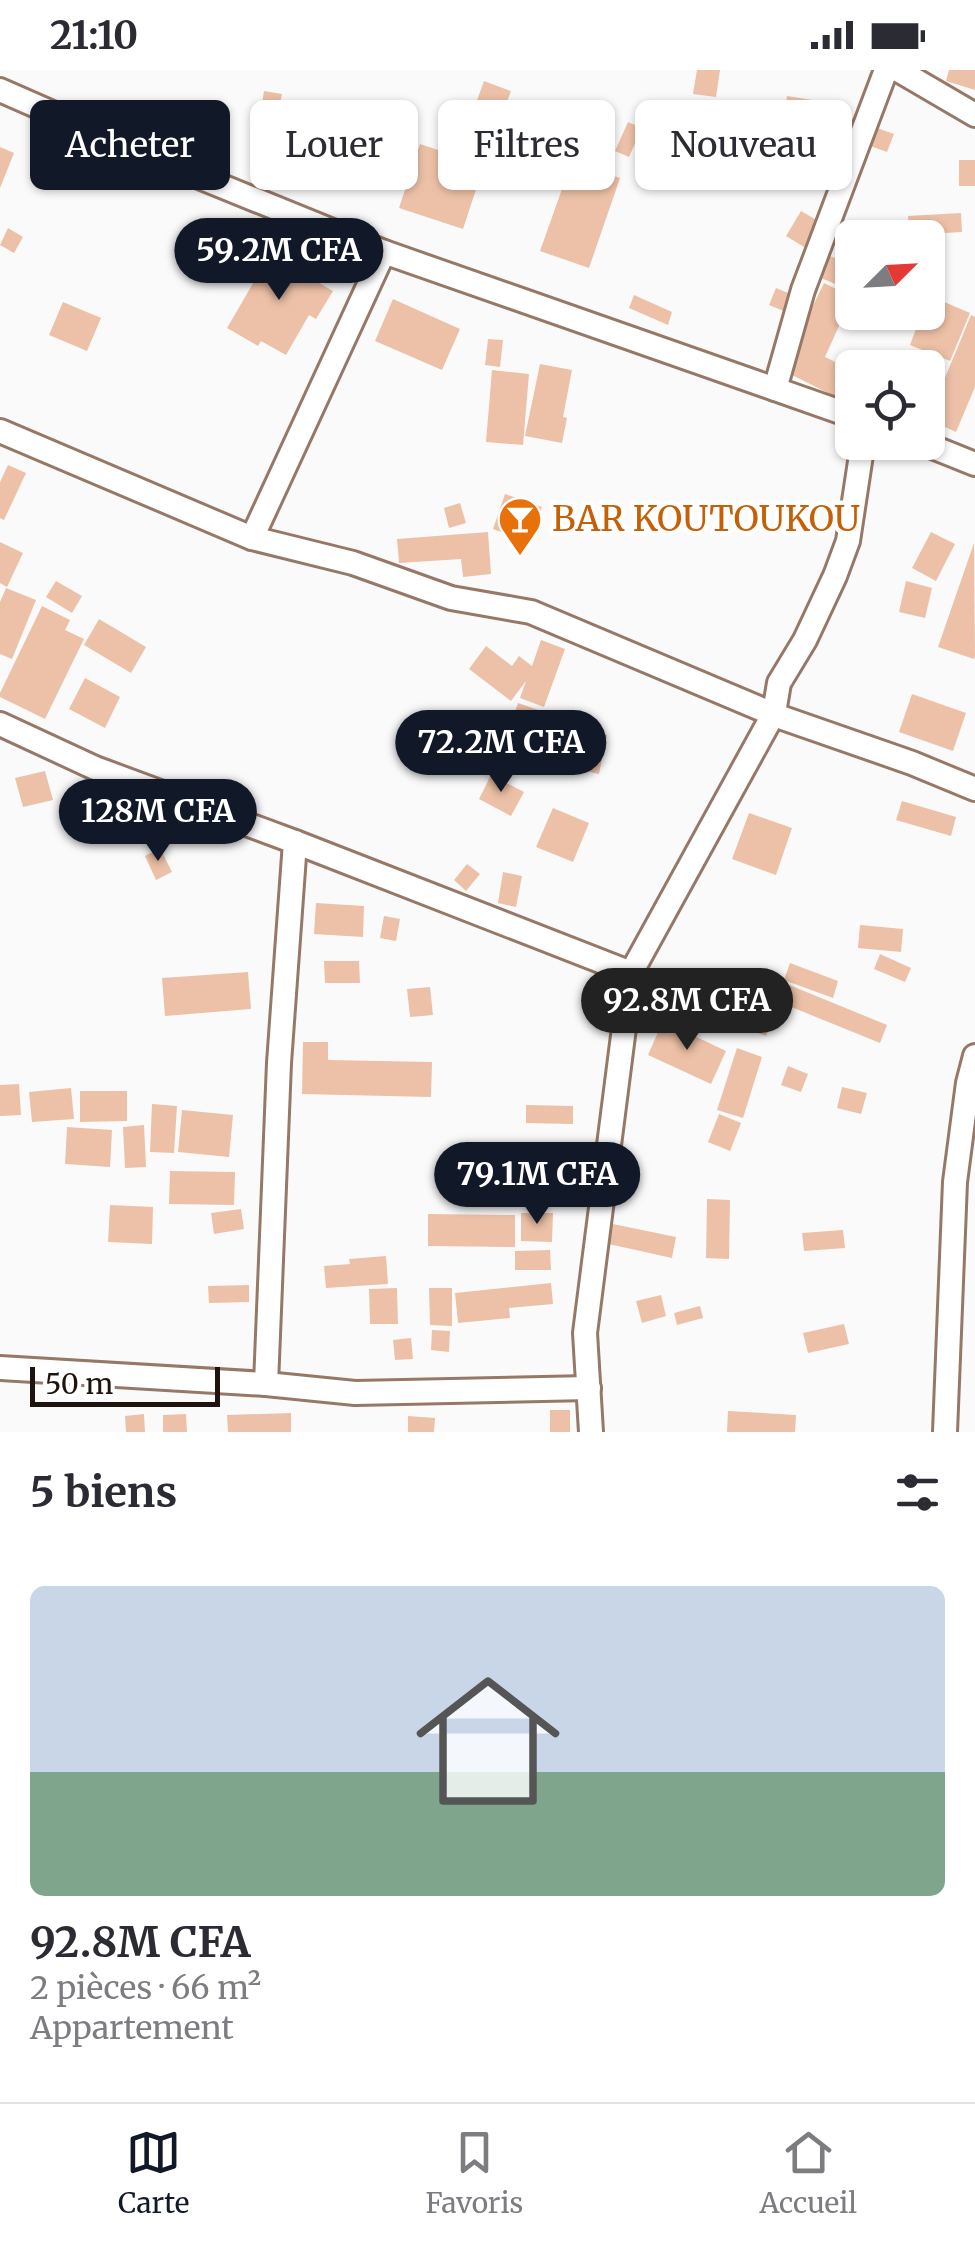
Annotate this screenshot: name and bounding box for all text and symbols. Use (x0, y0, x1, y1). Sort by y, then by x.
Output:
text: 21:10 (50, 12, 138, 59)
chip: Acheter (30, 100, 230, 190)
chip: Louer (250, 100, 418, 190)
chip: Filtres (438, 100, 615, 190)
chip: Nouveau (635, 100, 852, 190)
pin: 59.2M CFA (165, 218, 393, 303)
north arrow (835, 220, 945, 330)
map controls (835, 220, 945, 460)
text: 59.2M CFA (196, 230, 362, 270)
button: locate (835, 350, 945, 460)
bar icon: BAR KOUTOUKOU (497, 496, 543, 557)
place label: BAR KOUTOUKOU (552, 497, 860, 541)
pin: 72.2M CFA (387, 710, 615, 795)
text: 72.2M CFA (417, 722, 585, 762)
pin: 128M CFA (55, 779, 261, 864)
text: 128M CFA (81, 791, 235, 831)
pin: 92.8M CFA (573, 968, 801, 1053)
text: 92.8M CFA (603, 980, 771, 1020)
pin: 79.1M CFA (423, 1142, 651, 1227)
text: 79.1M CFA (456, 1154, 618, 1194)
scale bar (30, 1362, 220, 1406)
text: 50 m (45, 1366, 113, 1402)
icon: filters (890, 1465, 945, 1520)
text: 5 biens (30, 1466, 177, 1518)
icon: home (398, 1651, 578, 1831)
text: 92.8M CFA (30, 1916, 250, 1968)
text: 2 pièces · 66 m² (30, 1968, 261, 2008)
text: Appartement (30, 2008, 234, 2048)
tab: Carte (118, 2125, 189, 2221)
tab: Favoris (426, 2125, 523, 2221)
tab: Accueil (760, 2125, 857, 2221)

